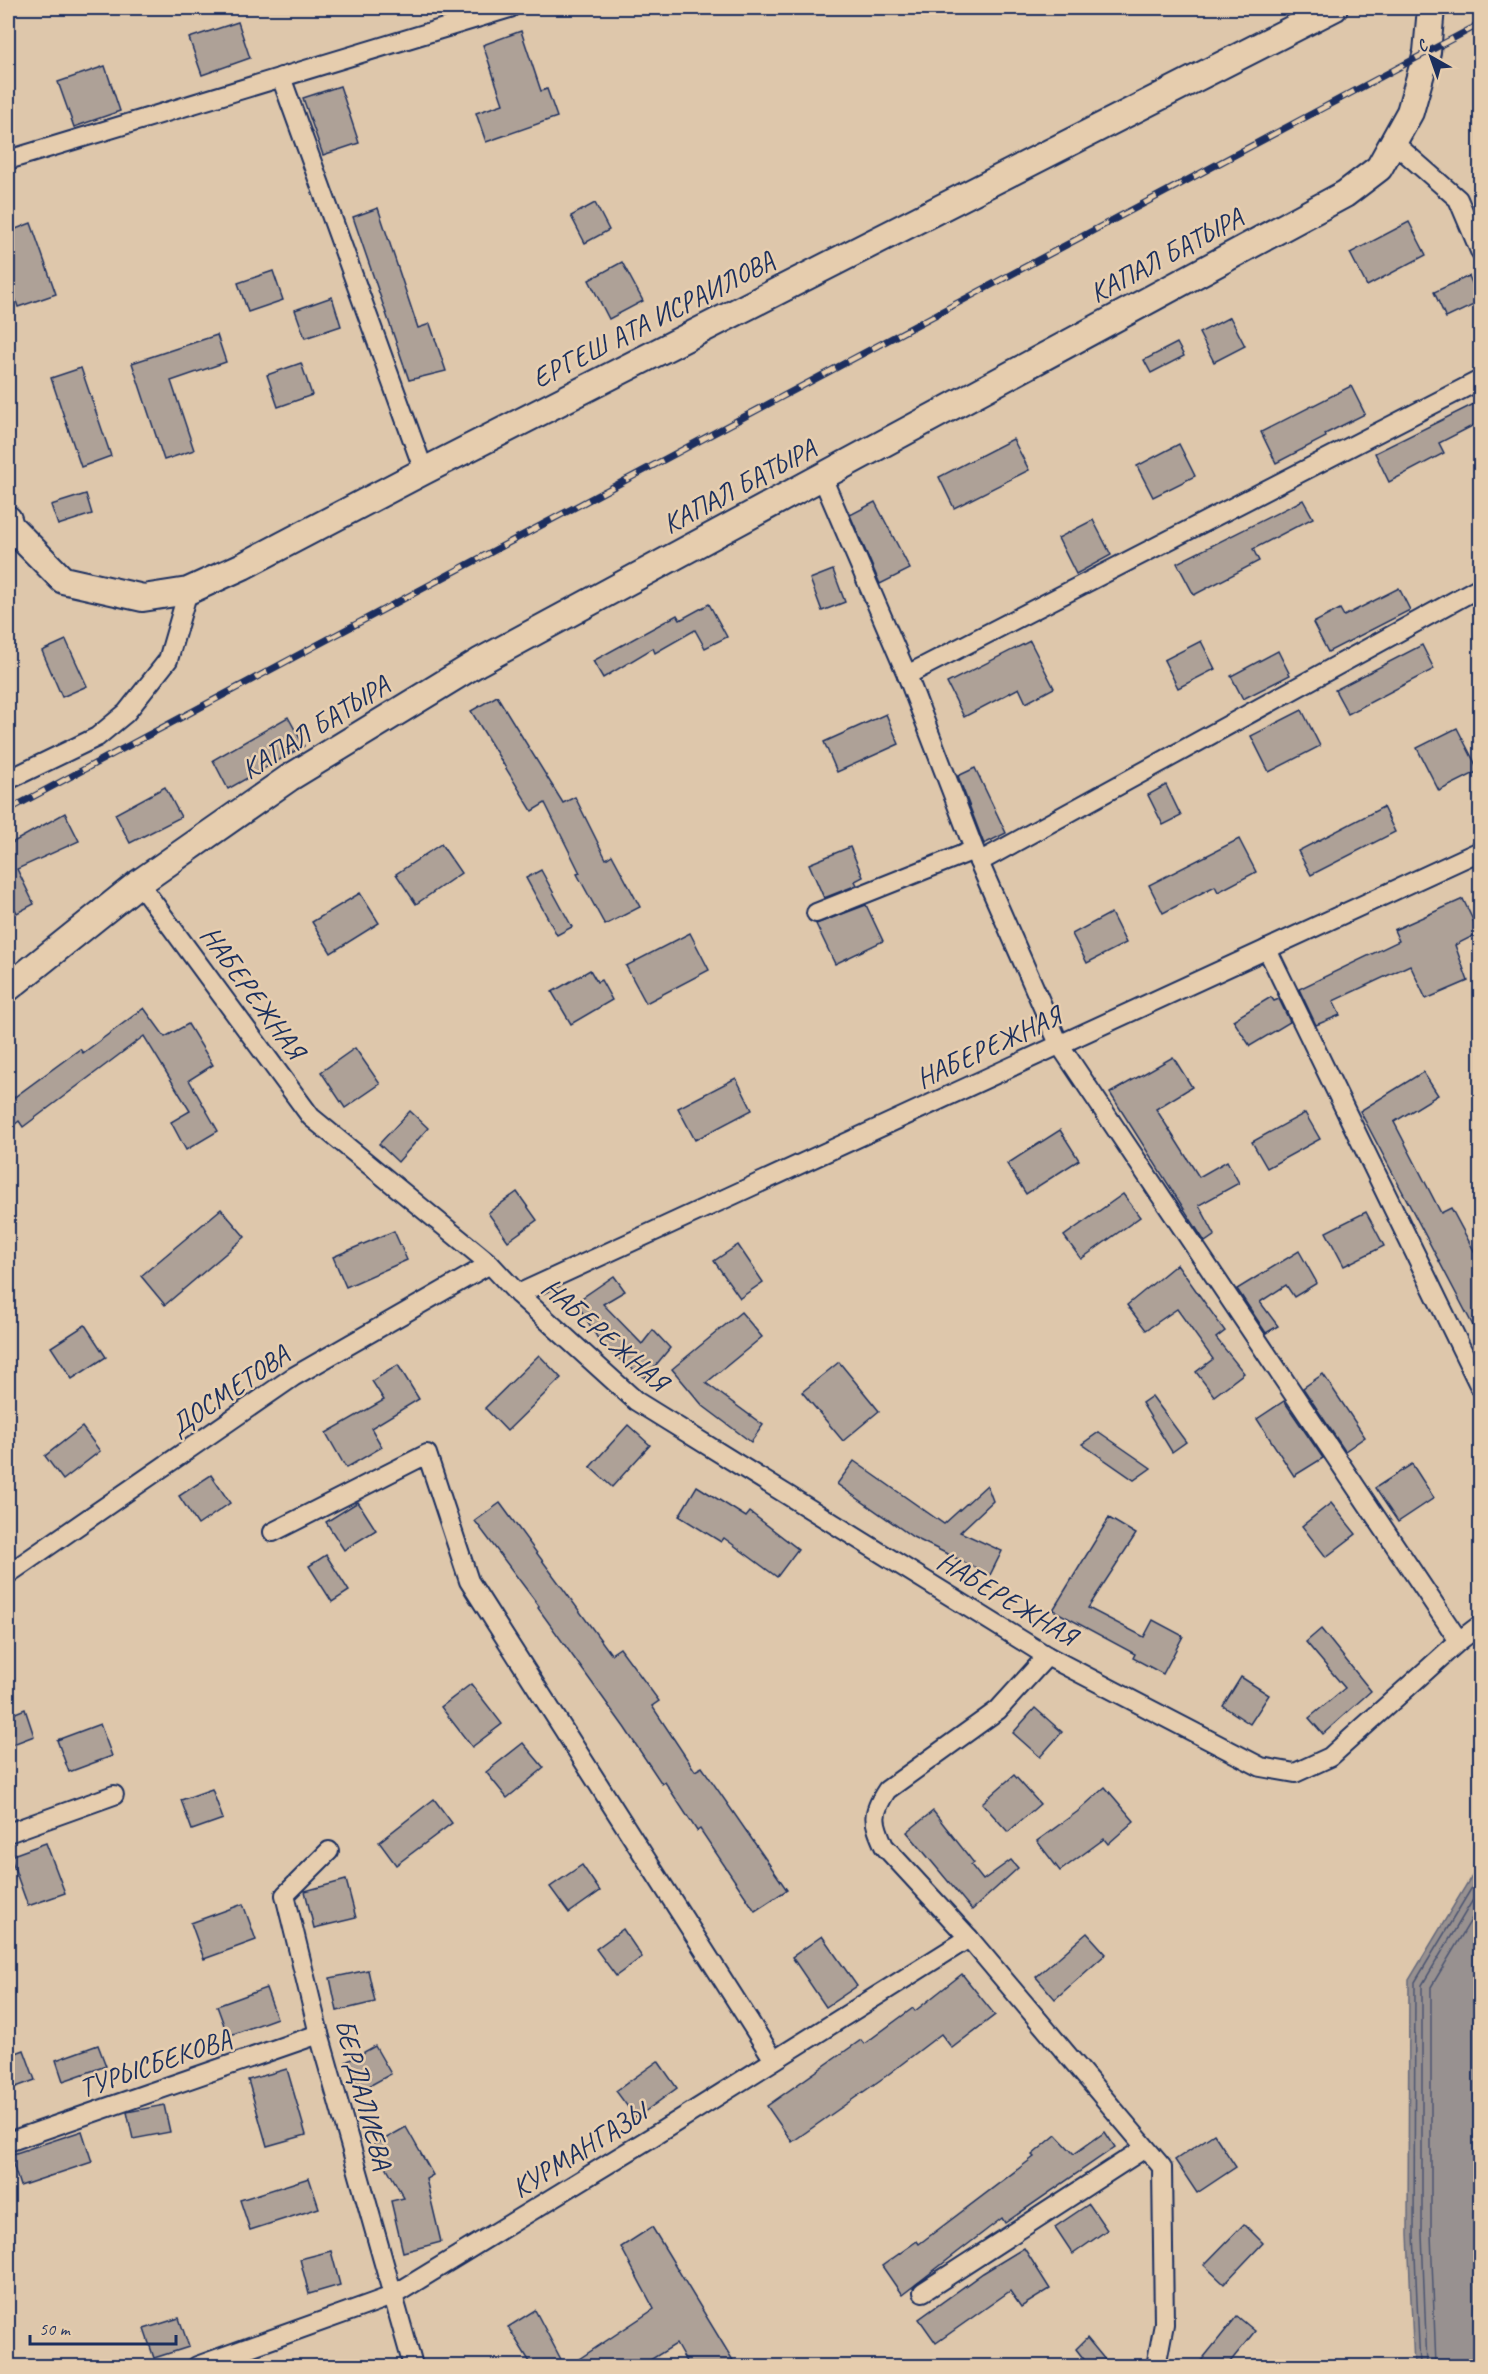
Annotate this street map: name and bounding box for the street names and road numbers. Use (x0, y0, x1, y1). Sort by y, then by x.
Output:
street label: КАПАЛ БАТЫРА (1083, 199, 1250, 310)
street label: ЕРГЕШ АТА ИСРАИЛОВА (526, 242, 781, 395)
street label: КАПАЛ БАТЫРА (656, 430, 823, 541)
street label: КАПАЛ БАТЫРА (234, 667, 397, 786)
street label: НАБЕРЕЖНАЯ (193, 919, 315, 1068)
street label: НАБЕРЕЖНАЯ (910, 997, 1069, 1096)
street label: НАБЕРЕЖНАЯ (535, 1270, 678, 1401)
street label: ДОСМЕТОВА (162, 1336, 297, 1443)
street label: НАБЕРЕЖНАЯ (931, 1543, 1086, 1655)
street label: БЕРДАЛИЕВА (327, 2015, 401, 2174)
street label: ТУРЫСБЕКОВА (74, 2020, 237, 2105)
street label: КУРМАНГАЗЫ (505, 2092, 657, 2205)

